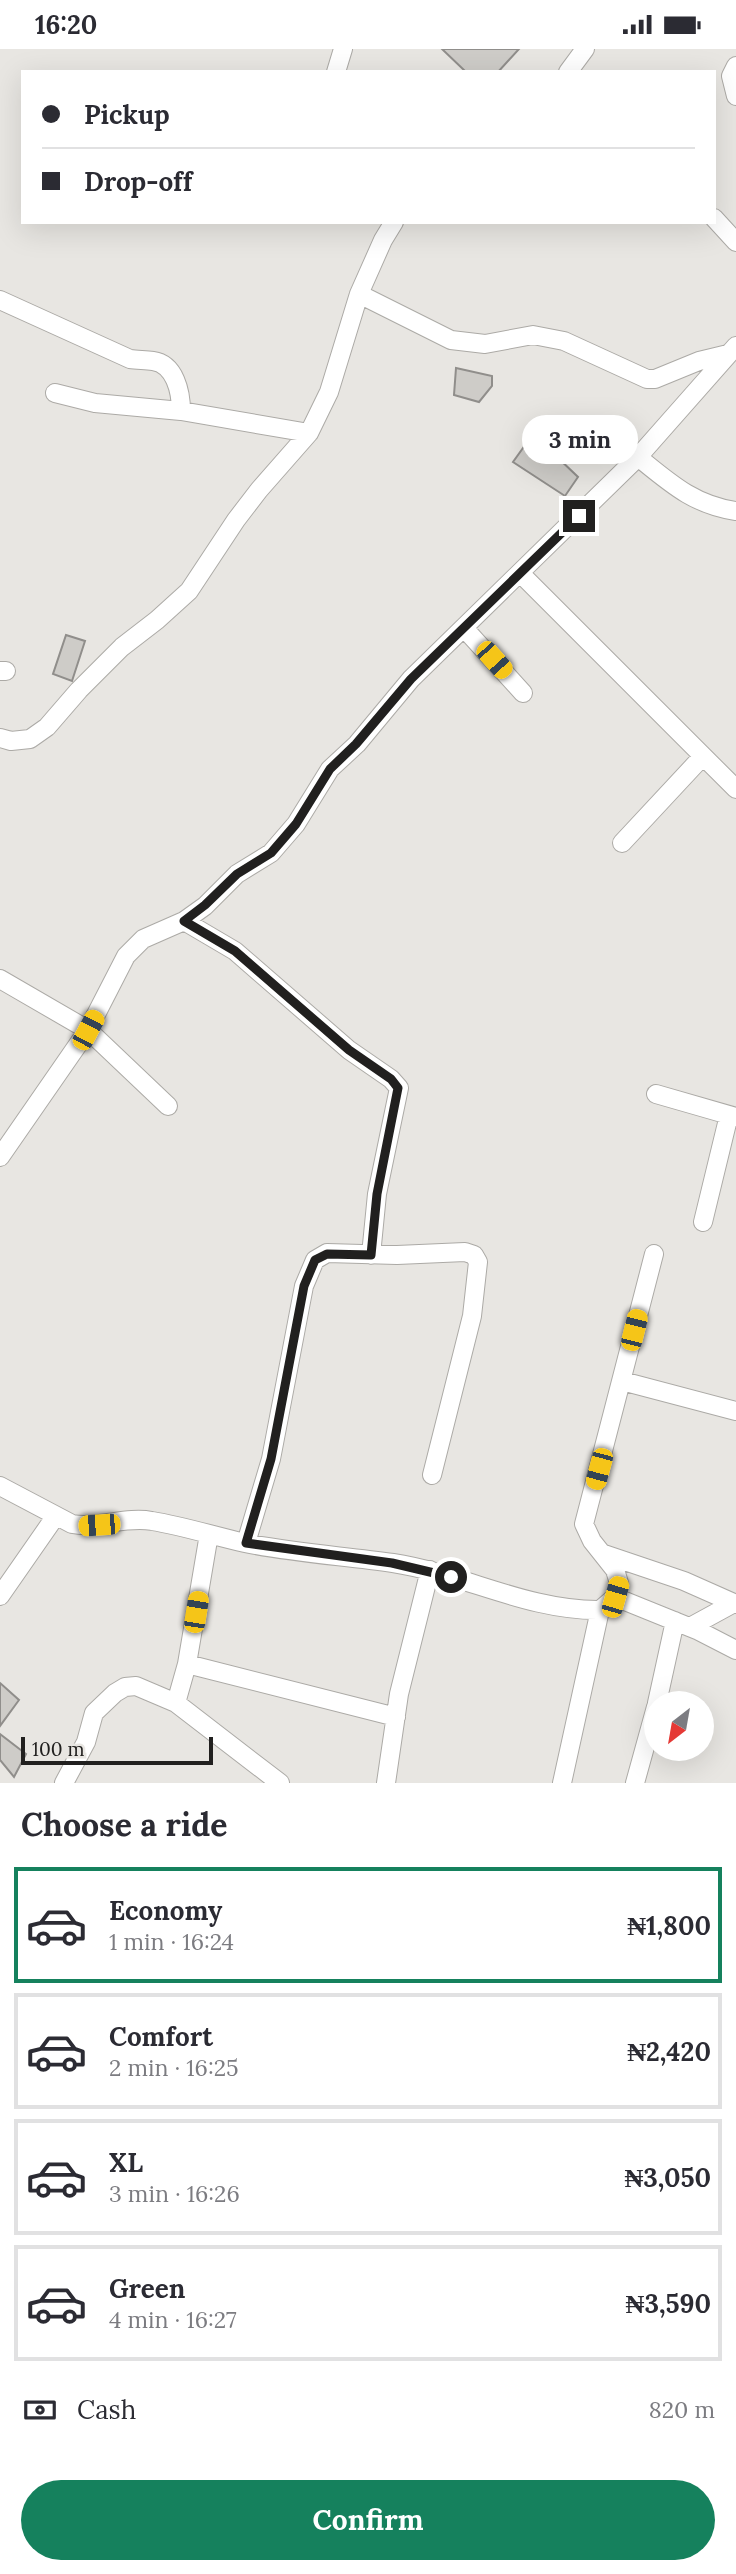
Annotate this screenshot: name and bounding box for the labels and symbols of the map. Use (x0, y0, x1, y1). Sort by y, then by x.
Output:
callout: 3 min (521, 414, 637, 463)
route end (563, 500, 595, 532)
car (473, 637, 516, 683)
car (69, 1007, 108, 1053)
car (619, 1307, 650, 1353)
car (584, 1446, 615, 1492)
car (78, 1513, 121, 1537)
route start (435, 1561, 467, 1593)
car (600, 1574, 631, 1620)
car (183, 1590, 210, 1634)
north arrow (644, 1691, 714, 1761)
scale bar (21, 1734, 214, 1766)

